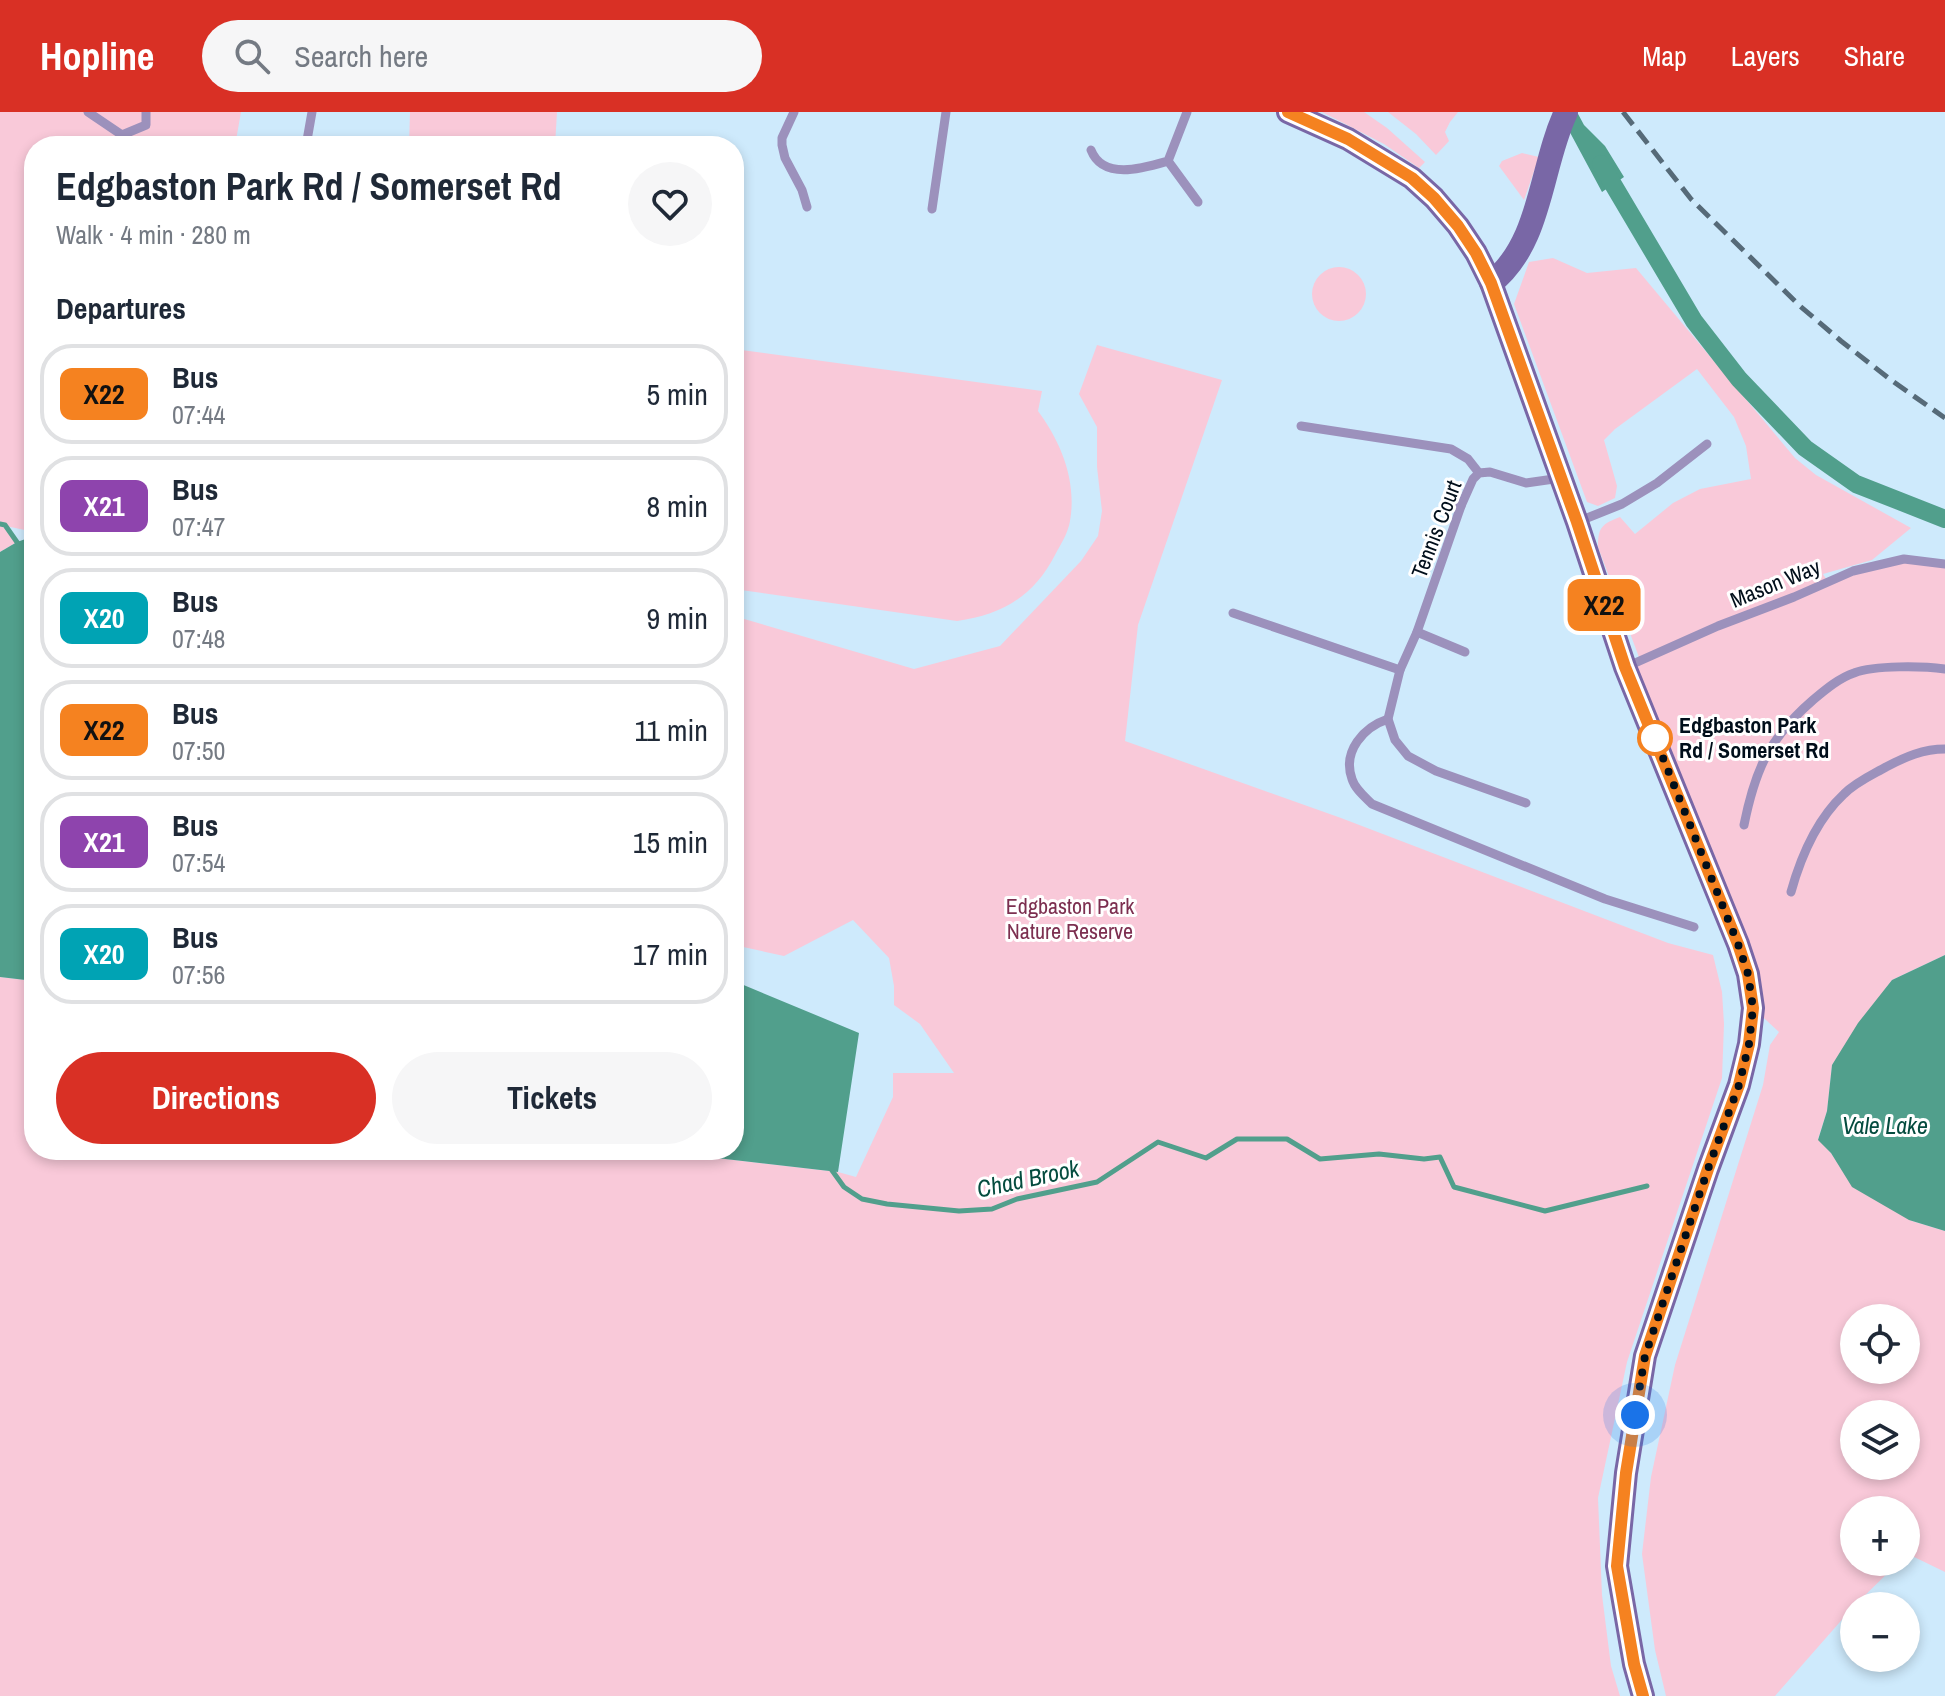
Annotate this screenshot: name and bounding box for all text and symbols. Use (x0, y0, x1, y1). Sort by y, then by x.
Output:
search box (202, 20, 762, 92)
text: Hopline (40, 31, 154, 82)
icon: search (230, 34, 274, 78)
text: Search here (294, 36, 428, 76)
text: Map (1642, 37, 1687, 75)
text: Layers (1731, 37, 1800, 75)
text: Share (1844, 37, 1905, 75)
text: Edgbaston Park Rd / Somerset Rd (56, 161, 562, 212)
button: heart (628, 162, 712, 246)
text: Walk · 4 min · 280 m (56, 217, 251, 252)
text: Departures (56, 288, 186, 328)
text: Bus (172, 357, 218, 397)
text: 5 min (646, 374, 708, 414)
text: X22 (84, 375, 124, 413)
text: 07:44 (172, 397, 225, 432)
text: Bus (172, 469, 218, 509)
street label: Tennis Court (1404, 476, 1468, 582)
text: 8 min (646, 486, 708, 526)
text: X21 (84, 487, 124, 525)
text: 07:47 (172, 509, 225, 544)
street label: Mason Way (1726, 551, 1824, 615)
line badge: X22 (1558, 579, 1650, 631)
text: Bus (172, 581, 218, 621)
text: X22 (1584, 586, 1624, 624)
text: 9 min (646, 598, 708, 638)
text: X20 (84, 599, 124, 637)
text: 07:48 (172, 621, 225, 656)
text: Bus (172, 693, 218, 733)
text: 11 min (635, 710, 708, 750)
place label: Edgbaston Park Rd / Somerset Rd (1679, 710, 1829, 765)
text: X22 (84, 711, 124, 749)
marker: Edgbaston Park Rd / Somerset Rd (1638, 721, 1672, 755)
text: 07:50 (172, 733, 225, 768)
text: Bus (172, 805, 218, 845)
text: 15 min (633, 822, 708, 862)
text: X21 (84, 823, 124, 861)
text: 07:54 (172, 845, 225, 880)
park label: Edgbaston Park Nature Reserve (1006, 891, 1135, 946)
text: Bus (172, 917, 218, 957)
text: 17 min (633, 934, 708, 974)
text: X20 (84, 935, 124, 973)
text: 07:56 (172, 957, 225, 992)
button: Directions (56, 1052, 376, 1144)
button: Tickets (392, 1052, 712, 1144)
water label: Vale Lake (1842, 1109, 1928, 1141)
water label: Chad Brook (974, 1151, 1083, 1204)
map controls (1840, 1304, 1920, 1672)
button: locate (1840, 1304, 1920, 1384)
your location (1615, 1395, 1655, 1435)
button: layers (1840, 1400, 1920, 1480)
button: + (1840, 1496, 1920, 1576)
button: − (1840, 1592, 1920, 1672)

